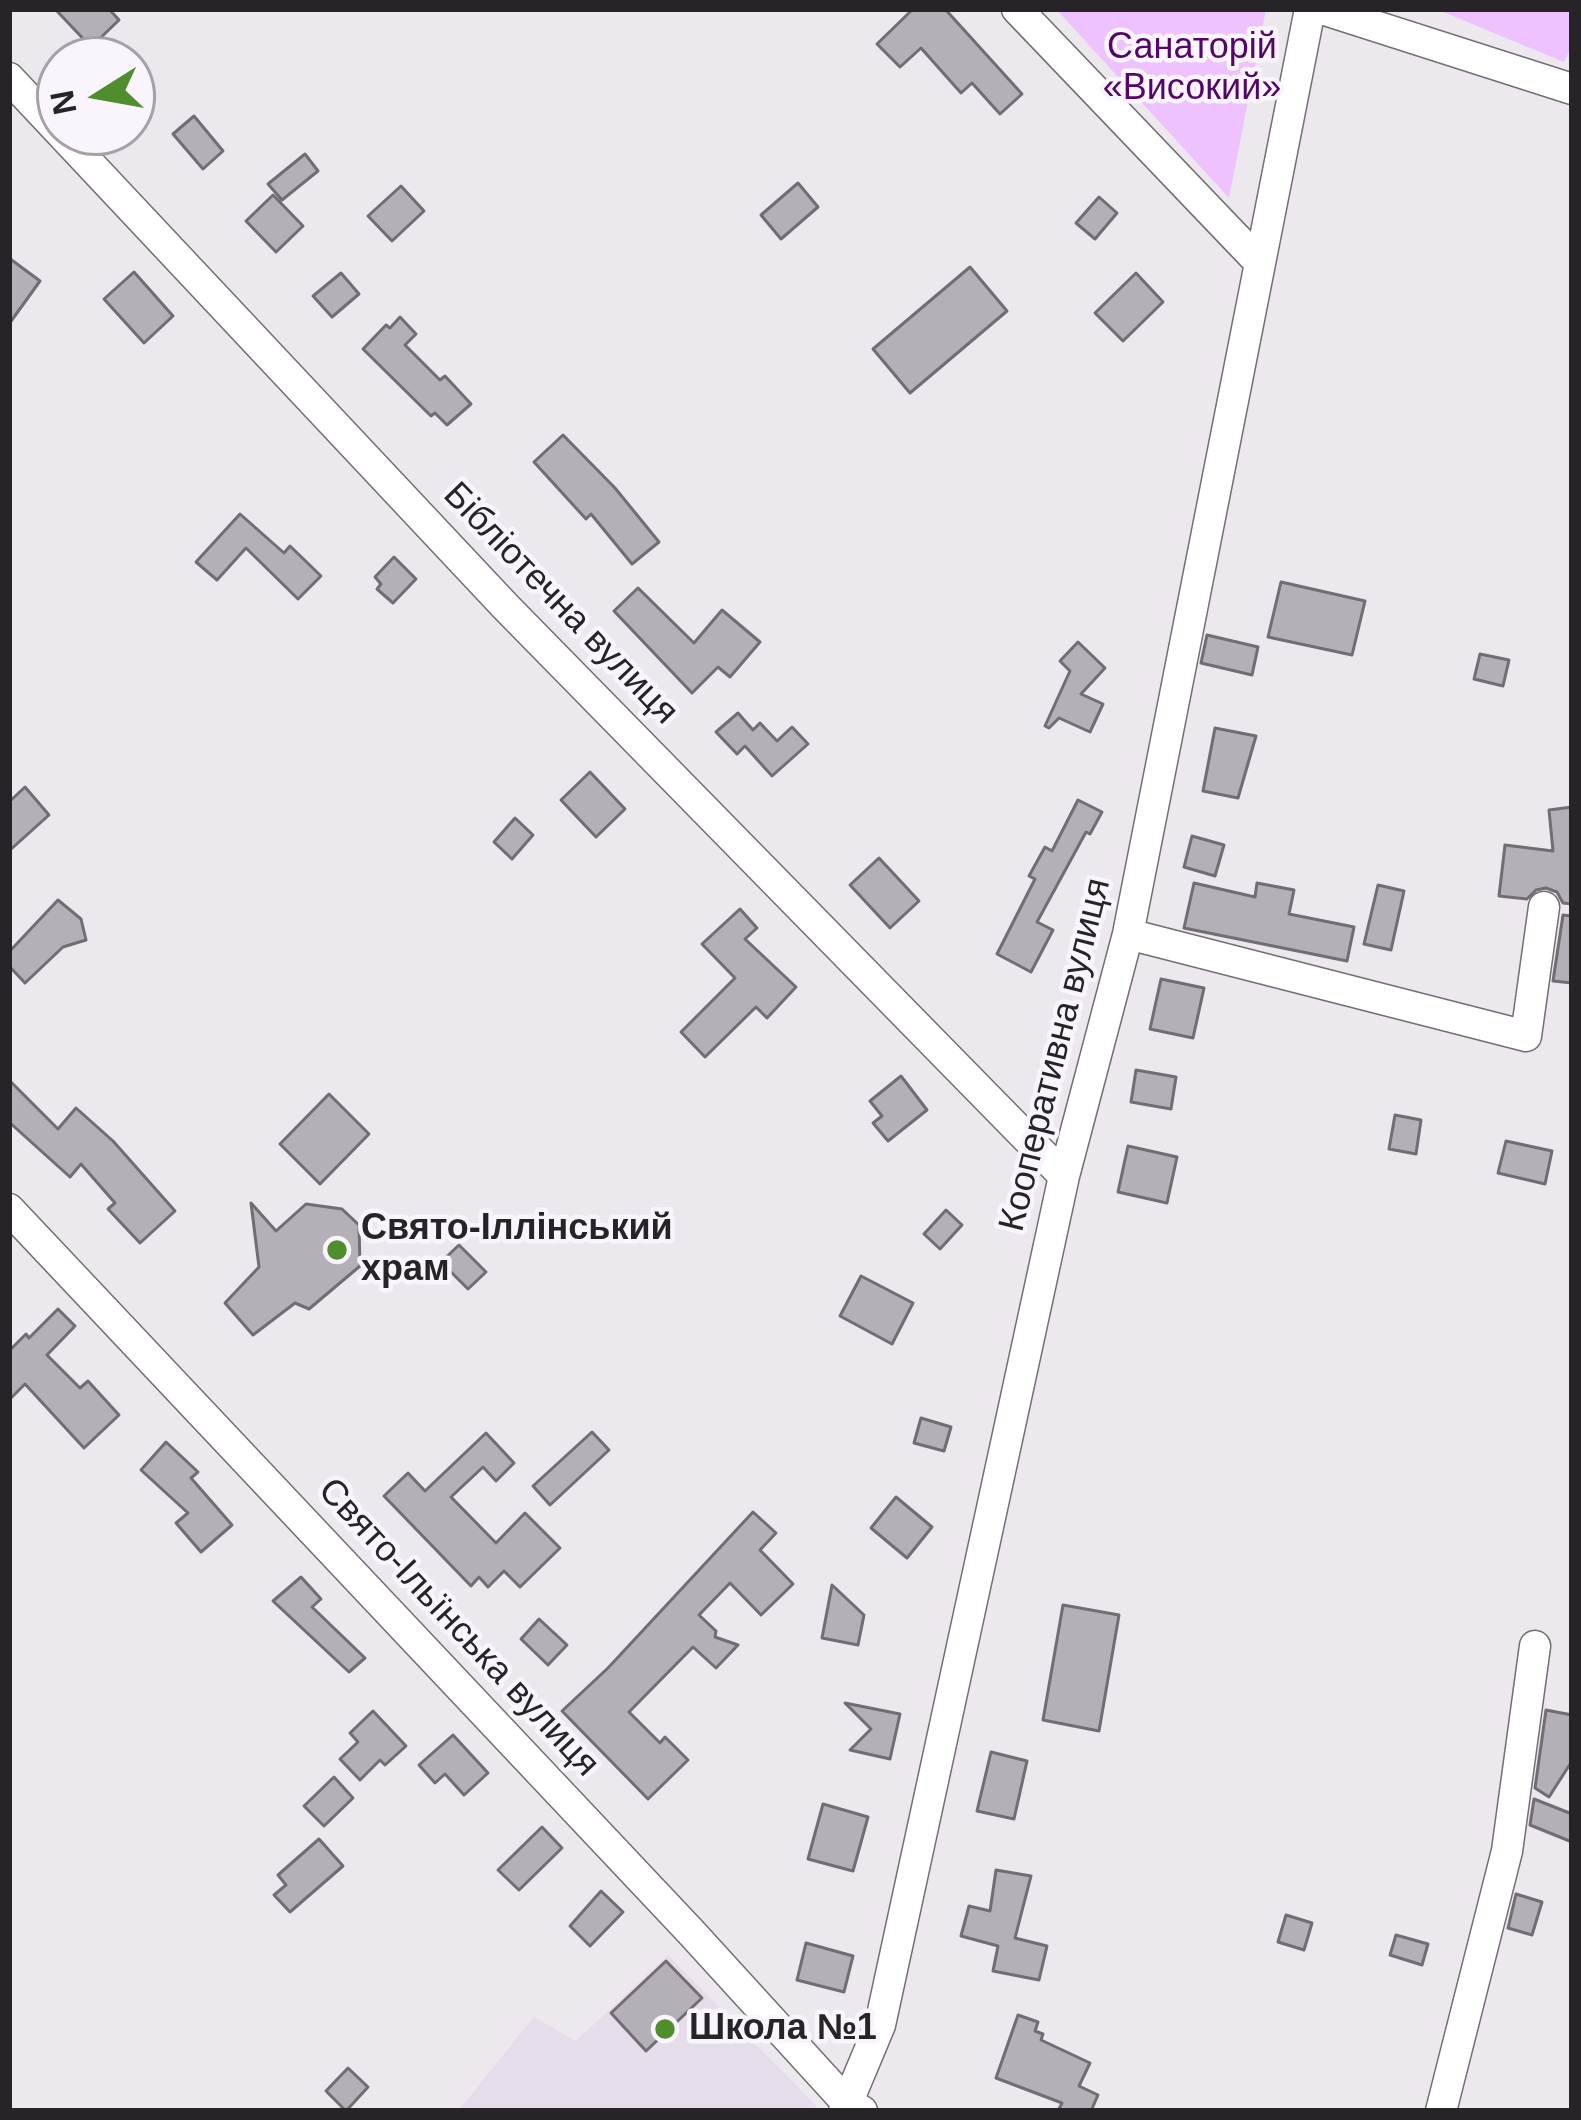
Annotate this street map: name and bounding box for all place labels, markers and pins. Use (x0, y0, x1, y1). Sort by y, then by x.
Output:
place label: Свято-Іллінський храм (361, 1207, 673, 1292)
marker: Свято-Іллінський храм (324, 1237, 350, 1263)
place label: Школа №1 (689, 2007, 877, 2051)
marker: Школа №1 (652, 2016, 678, 2042)

